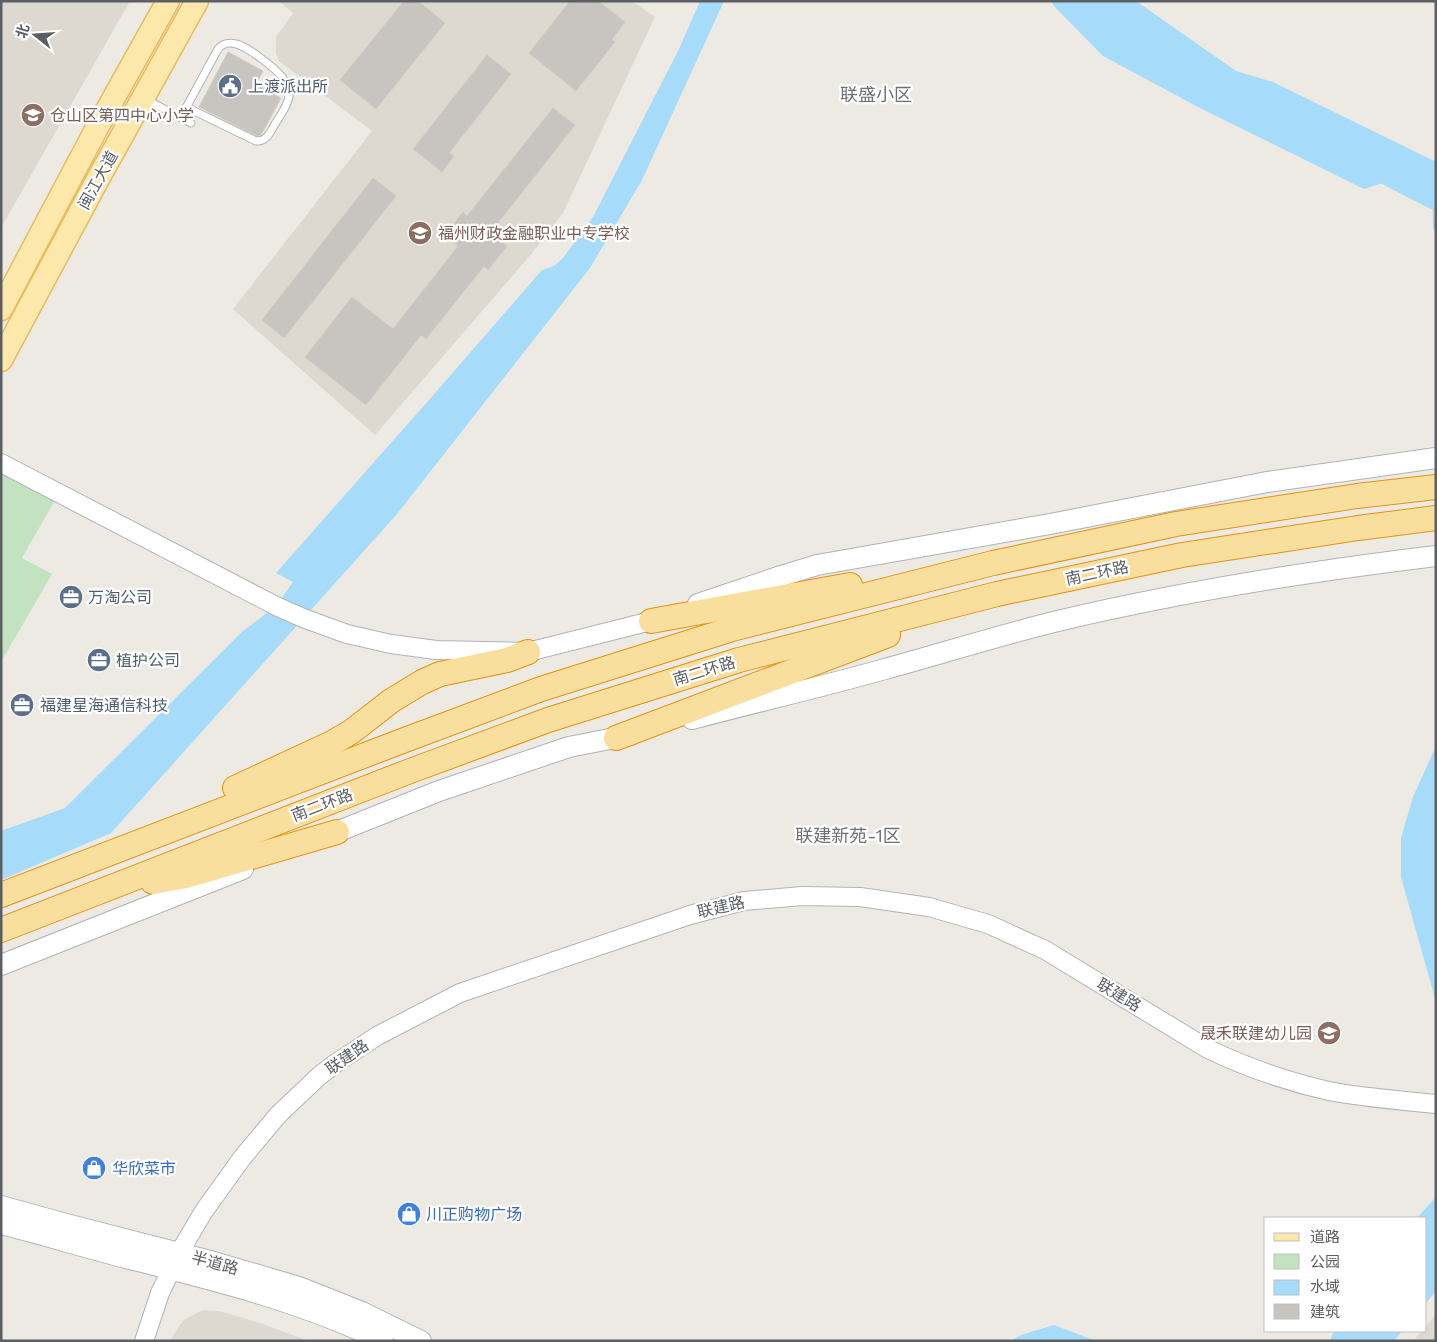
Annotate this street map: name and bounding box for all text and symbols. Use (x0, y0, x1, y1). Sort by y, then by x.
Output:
north arrow (10, 10, 60, 60)
text: 北 (13, 22, 32, 40)
public building icon: 上渡派出所 (217, 73, 243, 99)
place label: 上渡派出所 (248, 77, 328, 96)
district label: 联盛小区 (840, 84, 912, 105)
school or university icon: 仓山区第四中心小学 (20, 102, 46, 128)
place label: 仓山区第四中心小学 (50, 106, 194, 125)
street label: 闽江大道 (74, 147, 122, 213)
school or university icon: 福州财政金融职业中专学校 (407, 220, 433, 246)
place label: 福州财政金融职业中专学校 (438, 224, 630, 243)
street label: 南二环路 (1064, 557, 1130, 589)
office icon: 万淘公司 (58, 584, 84, 610)
place label: 万淘公司 (88, 588, 152, 607)
office icon: 植护公司 (86, 647, 112, 673)
place label: 植护公司 (116, 651, 180, 670)
street label: 南二环路 (671, 653, 737, 689)
office icon: 福建星海通信科技 (9, 692, 35, 718)
place label: 福建星海通信科技 (40, 696, 168, 715)
street label: 南二环路 (289, 785, 355, 825)
district label: 联建新苑-1区 (795, 825, 901, 846)
street label: 联建路 (695, 892, 747, 922)
street label: 联建路 (1094, 974, 1144, 1016)
school or university icon: 晟禾联建幼儿园 (1316, 1020, 1342, 1046)
place label: 晟禾联建幼儿园 (1200, 1024, 1312, 1043)
street label: 联建路 (322, 1035, 372, 1079)
shop icon: 华欣菜市 (81, 1155, 107, 1181)
place label: 华欣菜市 (112, 1159, 176, 1178)
shop icon: 川正购物广场 (396, 1201, 422, 1227)
place label: 川正购物广场 (426, 1205, 522, 1224)
legend (1264, 1217, 1427, 1332)
text: 道路 (1310, 1228, 1340, 1246)
street label: 半道路 (189, 1248, 241, 1278)
text: 公园 (1310, 1253, 1340, 1271)
text: 水域 (1310, 1278, 1340, 1296)
text: 建筑 (1310, 1303, 1340, 1321)

